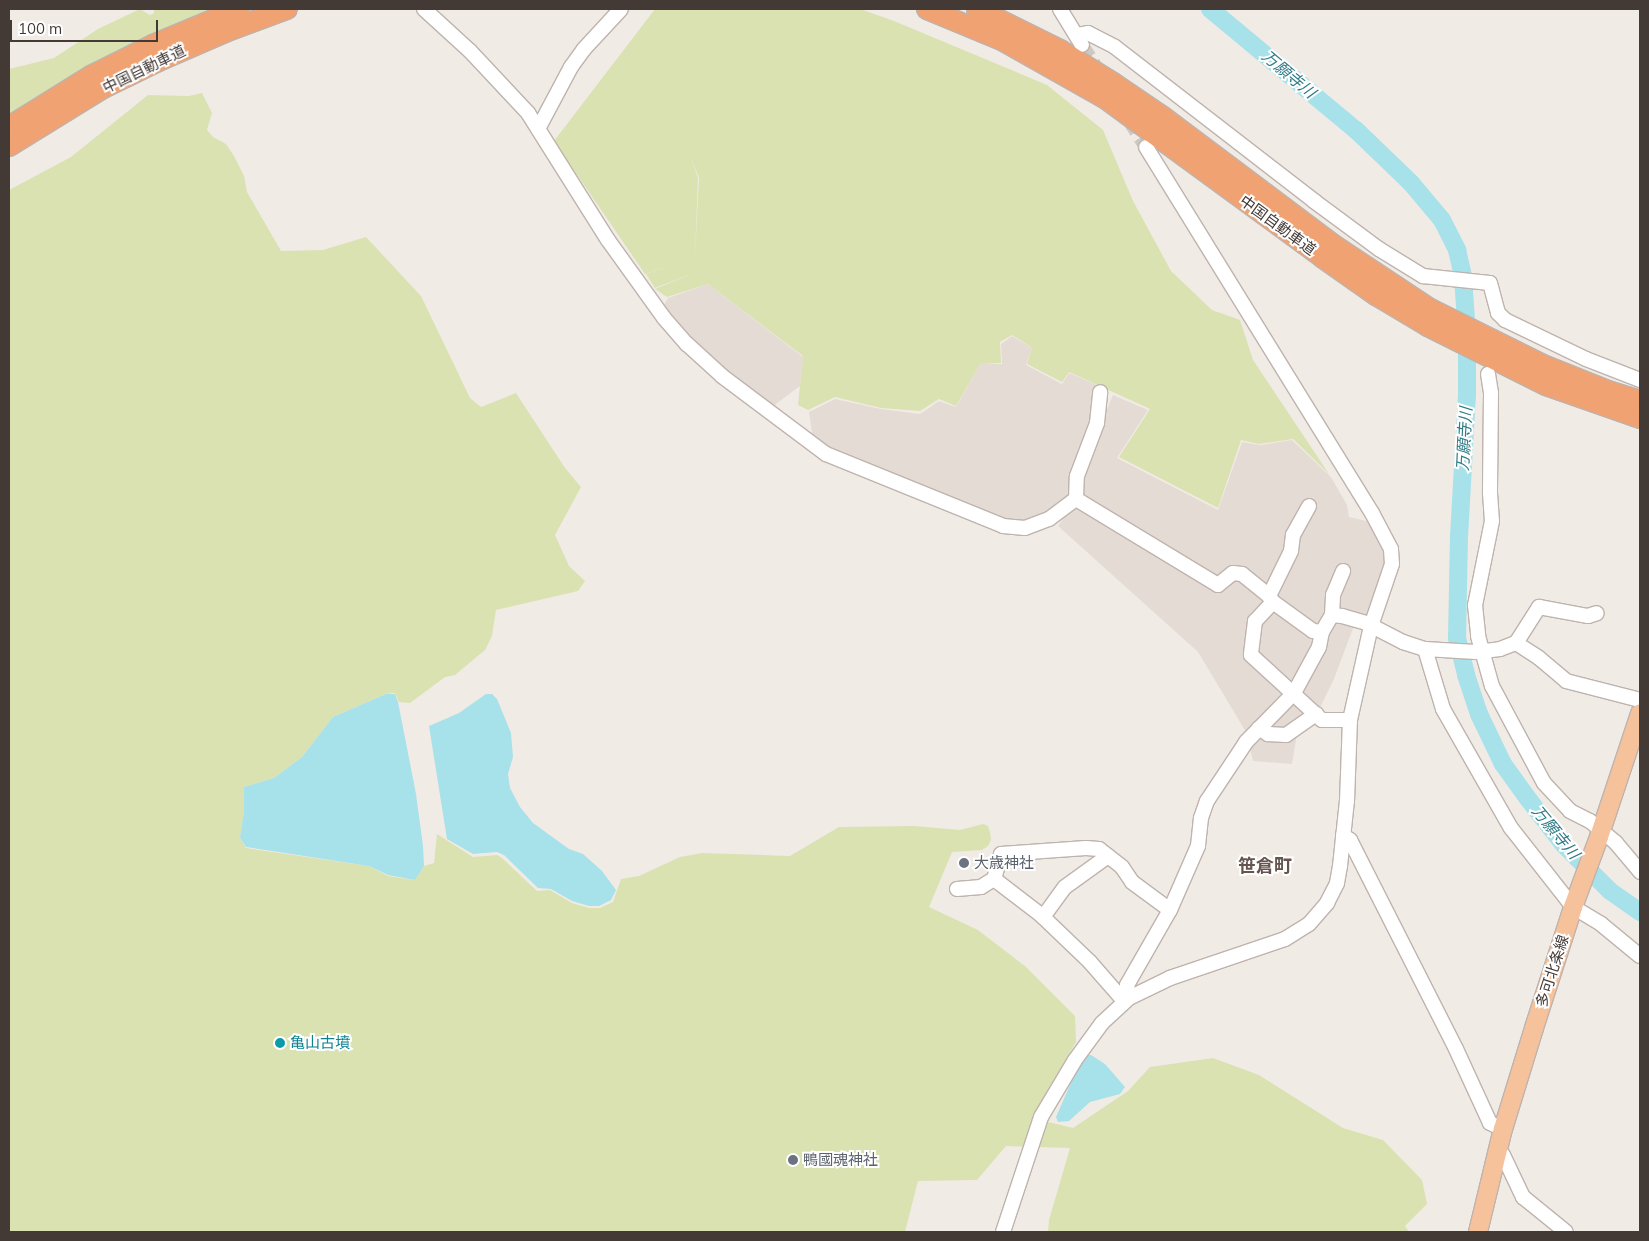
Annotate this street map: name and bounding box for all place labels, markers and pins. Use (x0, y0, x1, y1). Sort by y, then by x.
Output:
place label: 大歳神社 (974, 854, 1034, 872)
marker: 大歳神社 (958, 857, 970, 869)
place label: 亀山古墳 (290, 1034, 350, 1052)
marker: 亀山古墳 (274, 1037, 286, 1049)
place label: 鴨國魂神社 (803, 1151, 878, 1169)
marker: 鴨國魂神社 (787, 1154, 799, 1166)

